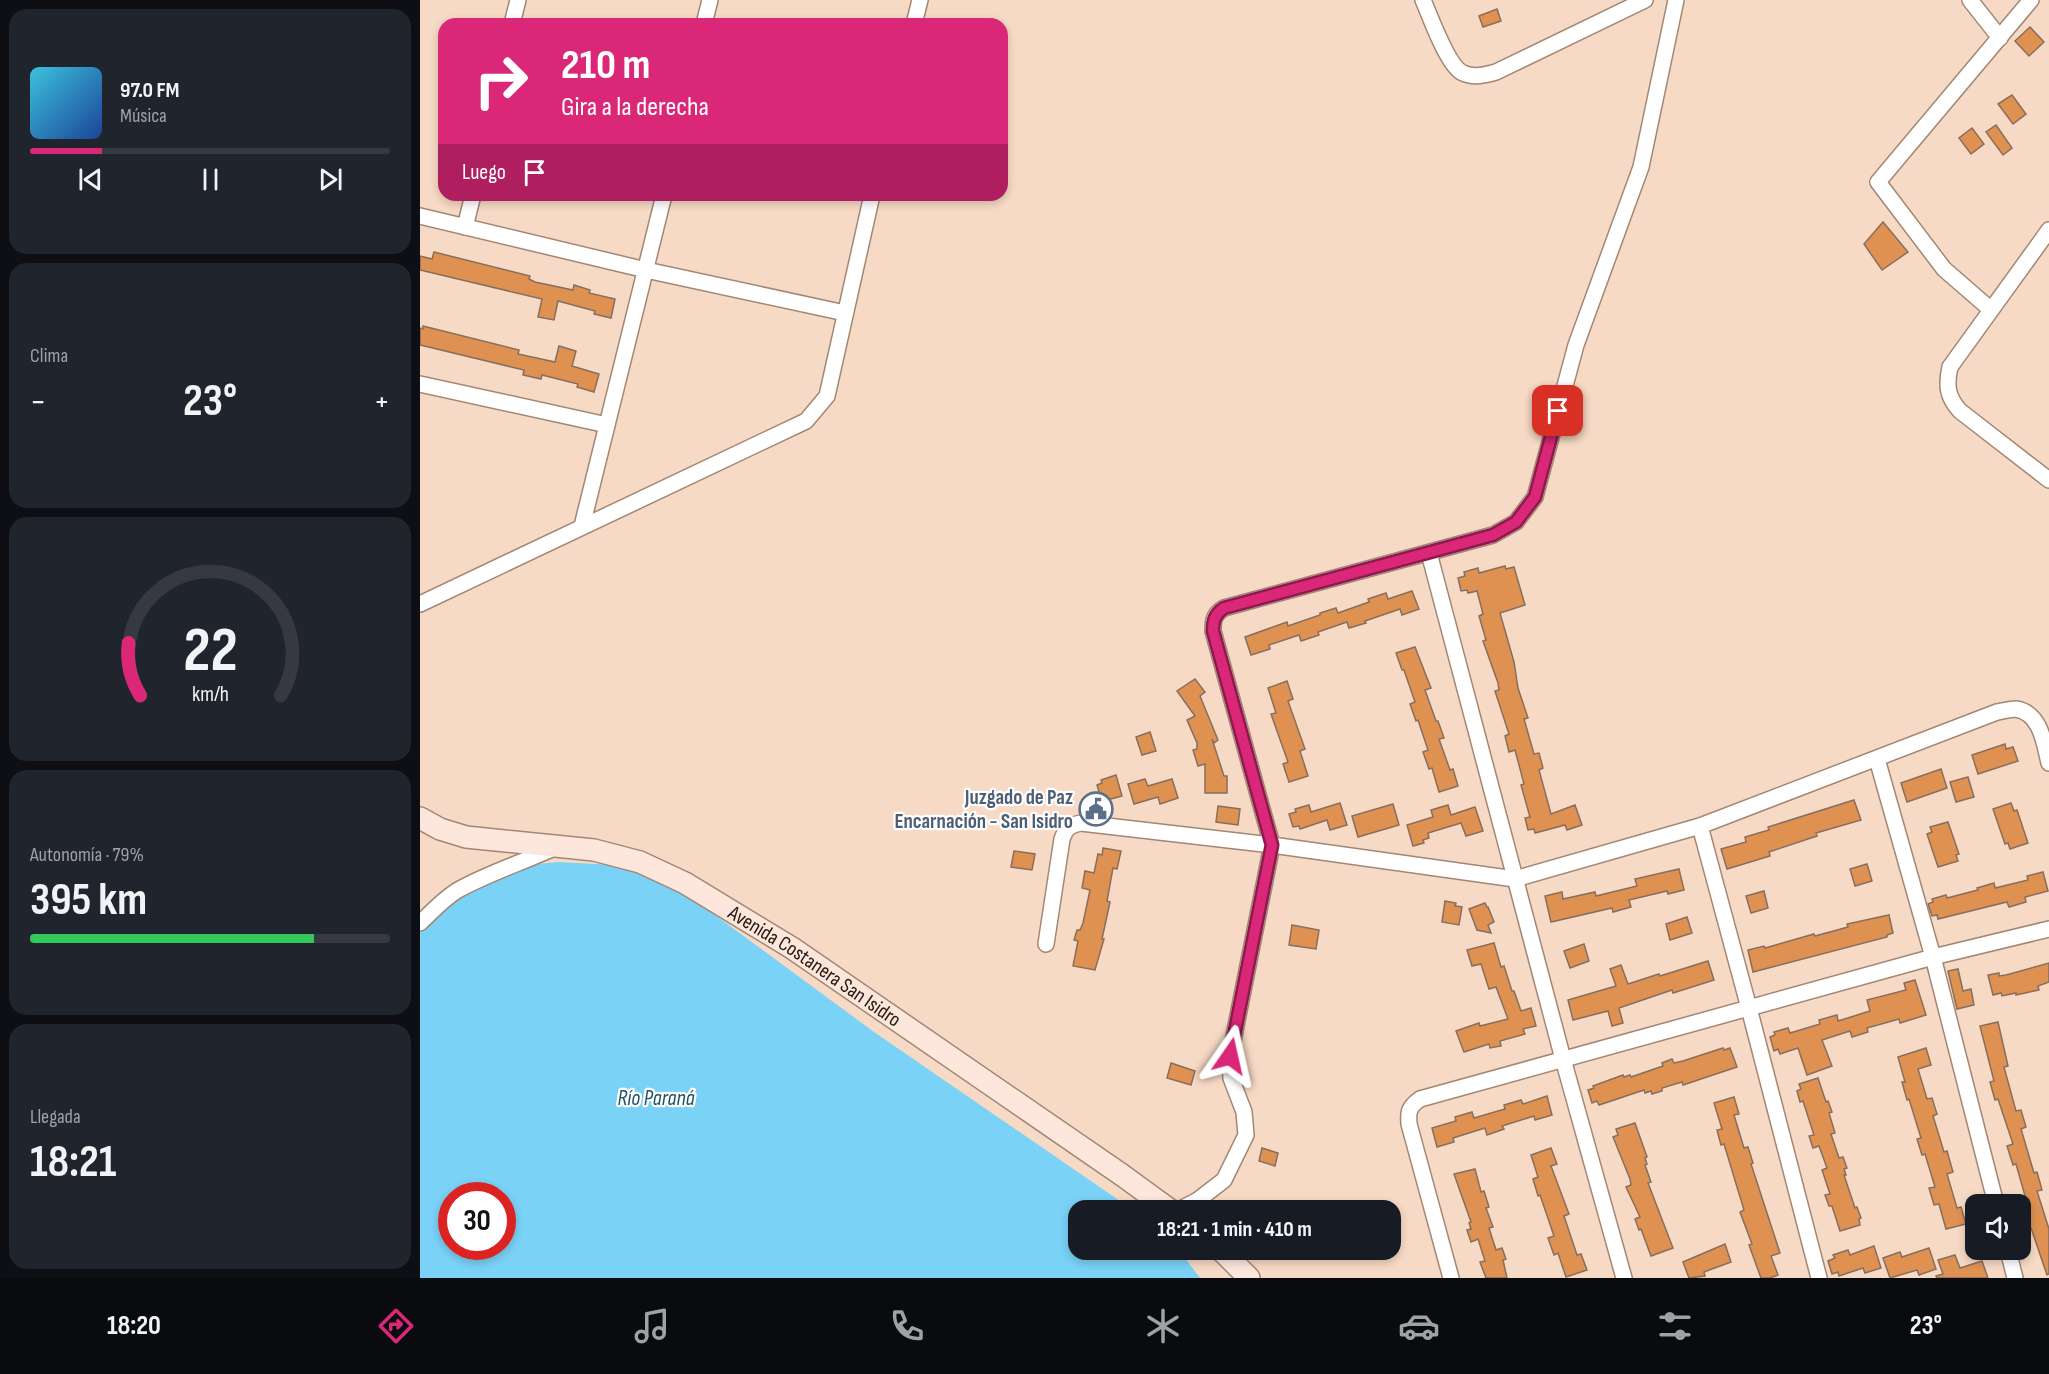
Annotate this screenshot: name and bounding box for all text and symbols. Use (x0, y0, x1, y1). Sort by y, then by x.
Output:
text: 210 m (561, 40, 650, 91)
icon: right (462, 42, 540, 120)
text: 97.0 FM (120, 77, 180, 104)
text: Gira a la derecha (561, 91, 709, 123)
text: Música (120, 104, 167, 128)
icon: arrive (518, 156, 551, 189)
text: Luego (462, 159, 506, 186)
icon: previous (74, 163, 107, 196)
icon: pause (194, 163, 227, 196)
icon: next (314, 163, 347, 196)
text: Clima (30, 344, 68, 368)
text: 23° (183, 374, 237, 429)
text: − (30, 382, 46, 422)
text: + (374, 382, 390, 422)
pin (1532, 385, 1583, 436)
icon: arrive (1541, 394, 1574, 427)
text: 22 (183, 614, 237, 689)
text: km/h (191, 682, 229, 707)
place label: Juzgado de Paz Encarnación - San Isidro (894, 785, 1073, 834)
public building icon: Juzgado de Paz Encarnación - San Isidro (1078, 791, 1114, 827)
text: Autonomía · 79% (30, 843, 144, 867)
text: 395 km (30, 873, 147, 928)
street label: Avenida Costanera San Isidro (723, 900, 906, 1032)
position arrow (1198, 1024, 1262, 1088)
water label: Río Paraná (617, 1085, 695, 1112)
text: Llegada (30, 1105, 81, 1129)
text: 18:21 (30, 1135, 116, 1190)
speed limit sign: 30 (438, 1182, 516, 1260)
map controls (1965, 1194, 2031, 1260)
button: sound (1965, 1194, 2031, 1260)
text: 18:21 · 1 min · 410 m (1157, 1216, 1312, 1243)
icon: directions (375, 1305, 417, 1347)
icon: music (631, 1305, 673, 1347)
icon: phone (886, 1305, 928, 1347)
icon: climate (1142, 1305, 1184, 1347)
icon: car (1398, 1305, 1440, 1347)
icon: filters (1654, 1305, 1696, 1347)
text: 18:20 (107, 1310, 161, 1342)
text: 23° (1910, 1310, 1942, 1342)

